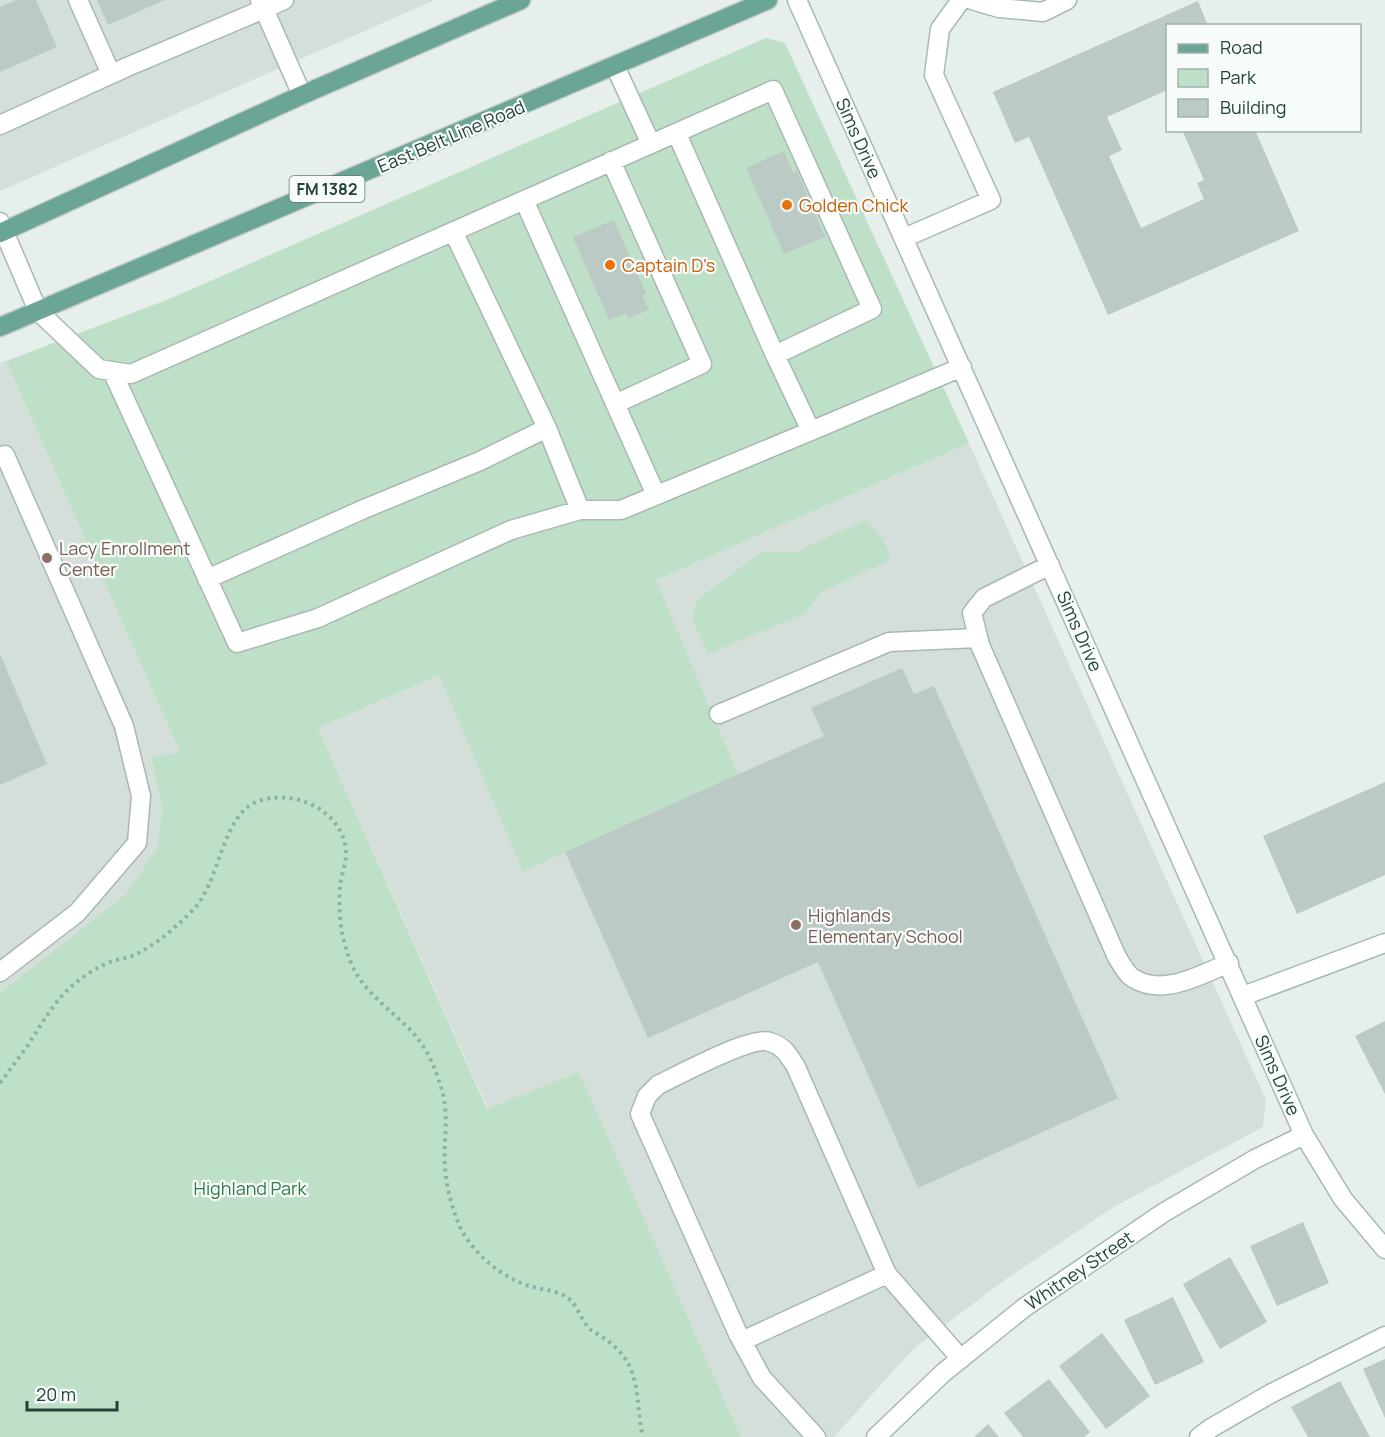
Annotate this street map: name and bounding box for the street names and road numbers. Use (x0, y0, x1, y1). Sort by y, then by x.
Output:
street label: East Belt Line Road (374, 94, 528, 178)
street label: Sims Drive (831, 94, 887, 182)
road number: FM 1382 (290, 176, 364, 202)
street label: Sims Drive (1052, 587, 1108, 675)
street label: Sims Drive (1250, 1031, 1306, 1119)
street label: Whitney Street (1020, 1225, 1138, 1315)

